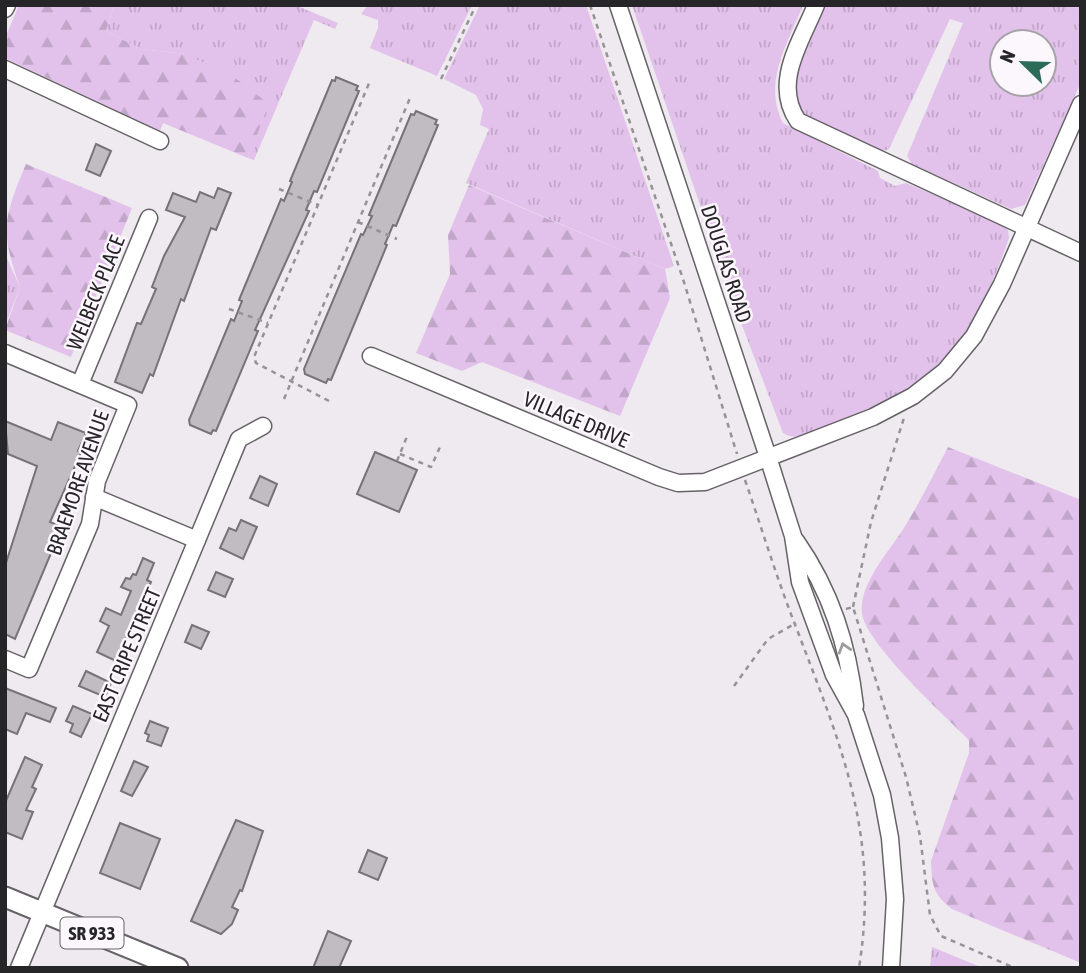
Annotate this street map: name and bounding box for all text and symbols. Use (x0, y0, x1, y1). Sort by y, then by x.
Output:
north arrow (988, 28, 1058, 98)
text: N (995, 47, 1020, 66)
street label: DOUGLAS ROAD (697, 202, 757, 326)
street label: WELBECK PLACE (61, 232, 129, 353)
street label: VILLAGE DRIVE (520, 386, 633, 452)
street label: BRAEMORE AVENUE (41, 407, 113, 558)
street label: EAST CRIPE STREET (87, 584, 165, 725)
one-way arrow (838, 642, 853, 654)
road number: SR 933 (60, 917, 124, 948)

